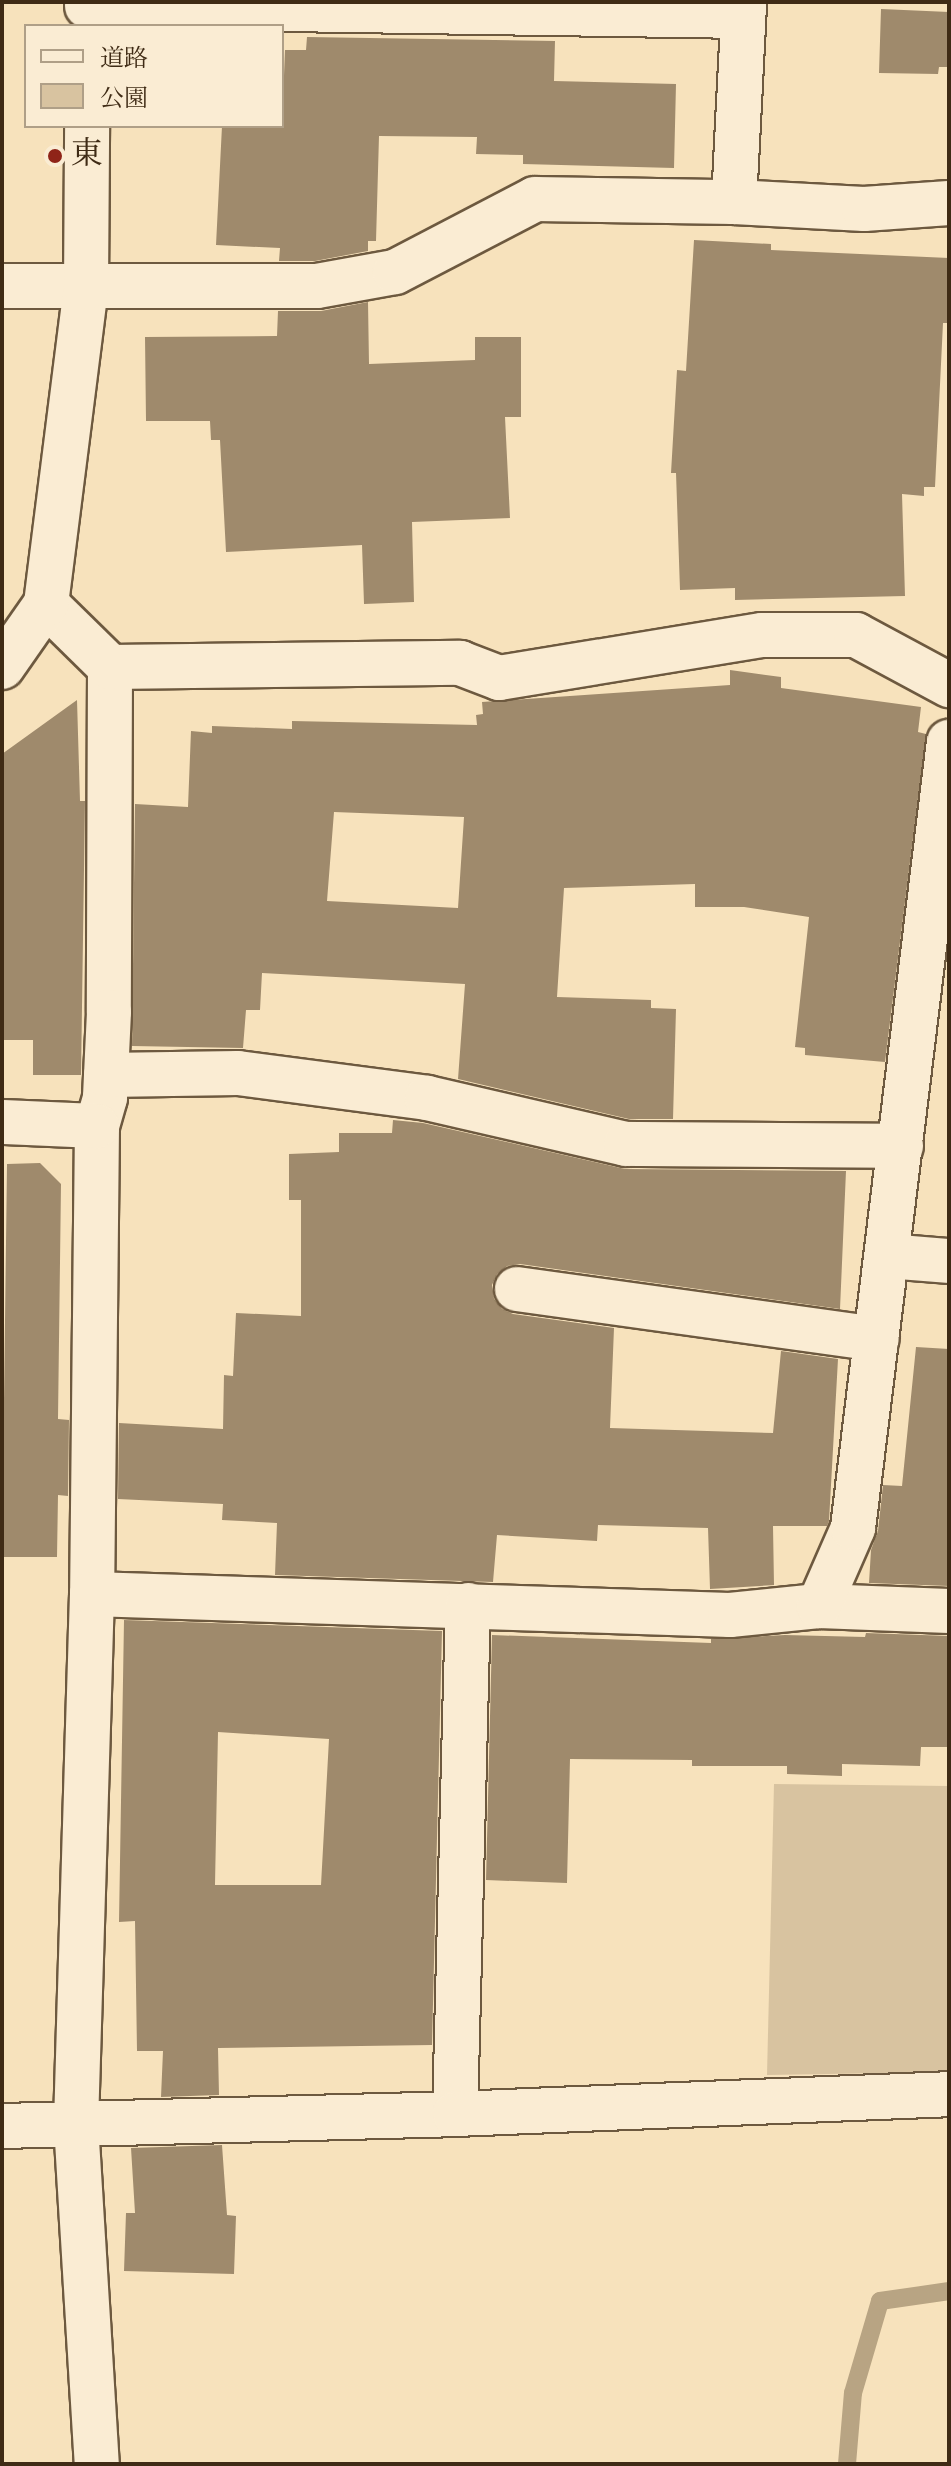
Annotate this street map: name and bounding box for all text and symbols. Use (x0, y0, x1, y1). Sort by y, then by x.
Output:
legend (24, 24, 284, 128)
text: 道路 (100, 44, 148, 75)
text: 公園 (100, 84, 148, 115)
place label: 東 (71, 137, 103, 175)
marker: 東 (46, 147, 64, 165)

